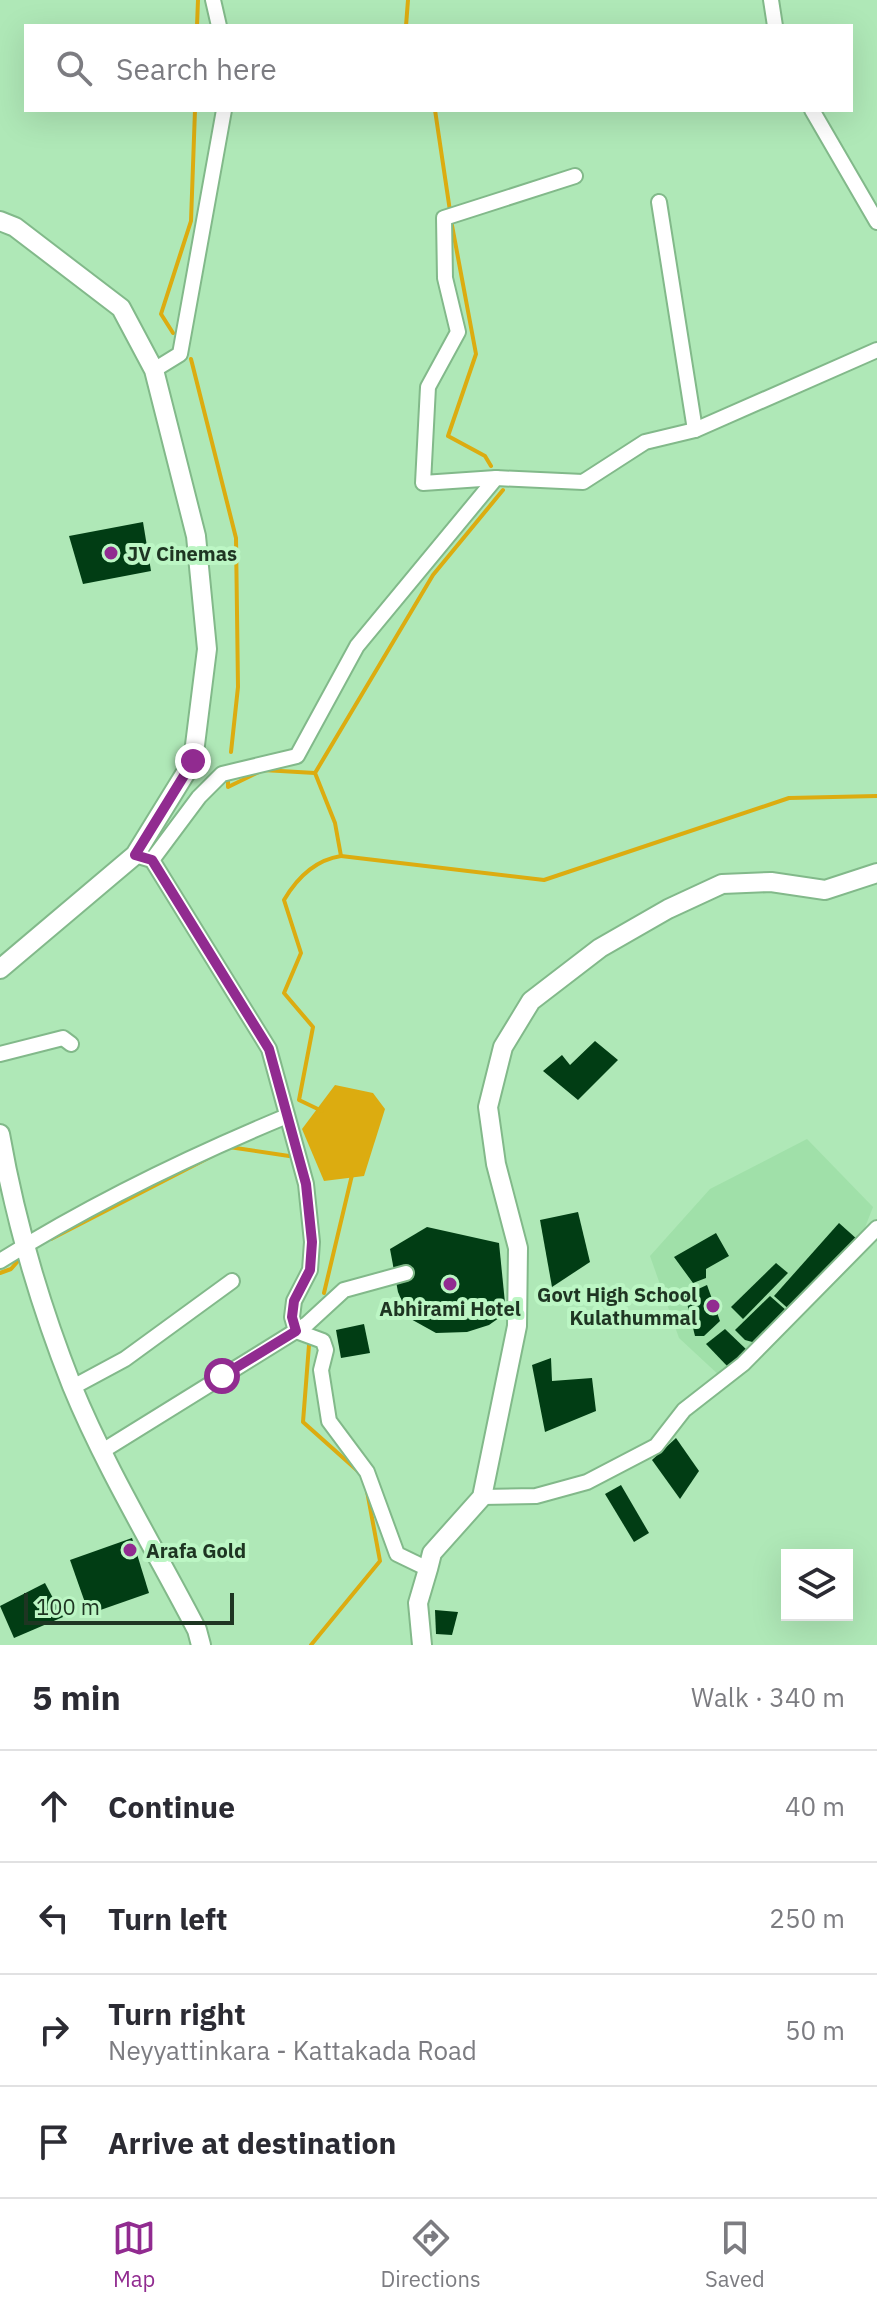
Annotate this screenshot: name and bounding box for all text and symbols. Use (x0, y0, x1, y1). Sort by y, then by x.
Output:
search box (24, 24, 853, 112)
icon: search (52, 46, 96, 90)
text: Search here (116, 49, 277, 88)
place label: JV Cinemas (127, 540, 237, 567)
marker: JV Cinemas (102, 544, 120, 562)
route end (175, 743, 211, 779)
marker: Abhirami Hotel (441, 1275, 459, 1293)
place label: Govt High School Kulathummal (537, 1281, 697, 1331)
place label: Abhirami Hotel (379, 1295, 521, 1322)
marker: Govt High School Kulathummal (704, 1297, 722, 1315)
route start (204, 1358, 240, 1394)
place label: Arafa Gold (146, 1537, 246, 1564)
marker: Arafa Gold (121, 1541, 139, 1559)
map controls (781, 1549, 853, 1621)
button: layers (781, 1549, 853, 1621)
scale bar (24, 1589, 234, 1625)
text: 100 m (36, 1592, 100, 1621)
text: 5 min (32, 1675, 121, 1719)
text: Walk · 340 m (691, 1680, 845, 1714)
icon: ahead (32, 1784, 76, 1828)
text: Continue (108, 1787, 235, 1826)
text: 40 m (785, 1789, 845, 1823)
icon: left (32, 1896, 76, 1940)
text: Turn left (108, 1899, 227, 1938)
text: 250 m (769, 1901, 845, 1935)
text: Turn right (108, 1994, 246, 2033)
icon: right (32, 2008, 76, 2052)
text: 50 m (785, 2013, 845, 2047)
text: Neyyattinkara - Kattakada Road (108, 2033, 477, 2067)
icon: arrive (32, 2120, 76, 2164)
text: Arrive at destination (108, 2123, 396, 2162)
tab: Map (112, 2216, 156, 2293)
tab: Directions (381, 2216, 481, 2293)
tab: Saved (705, 2216, 765, 2293)

